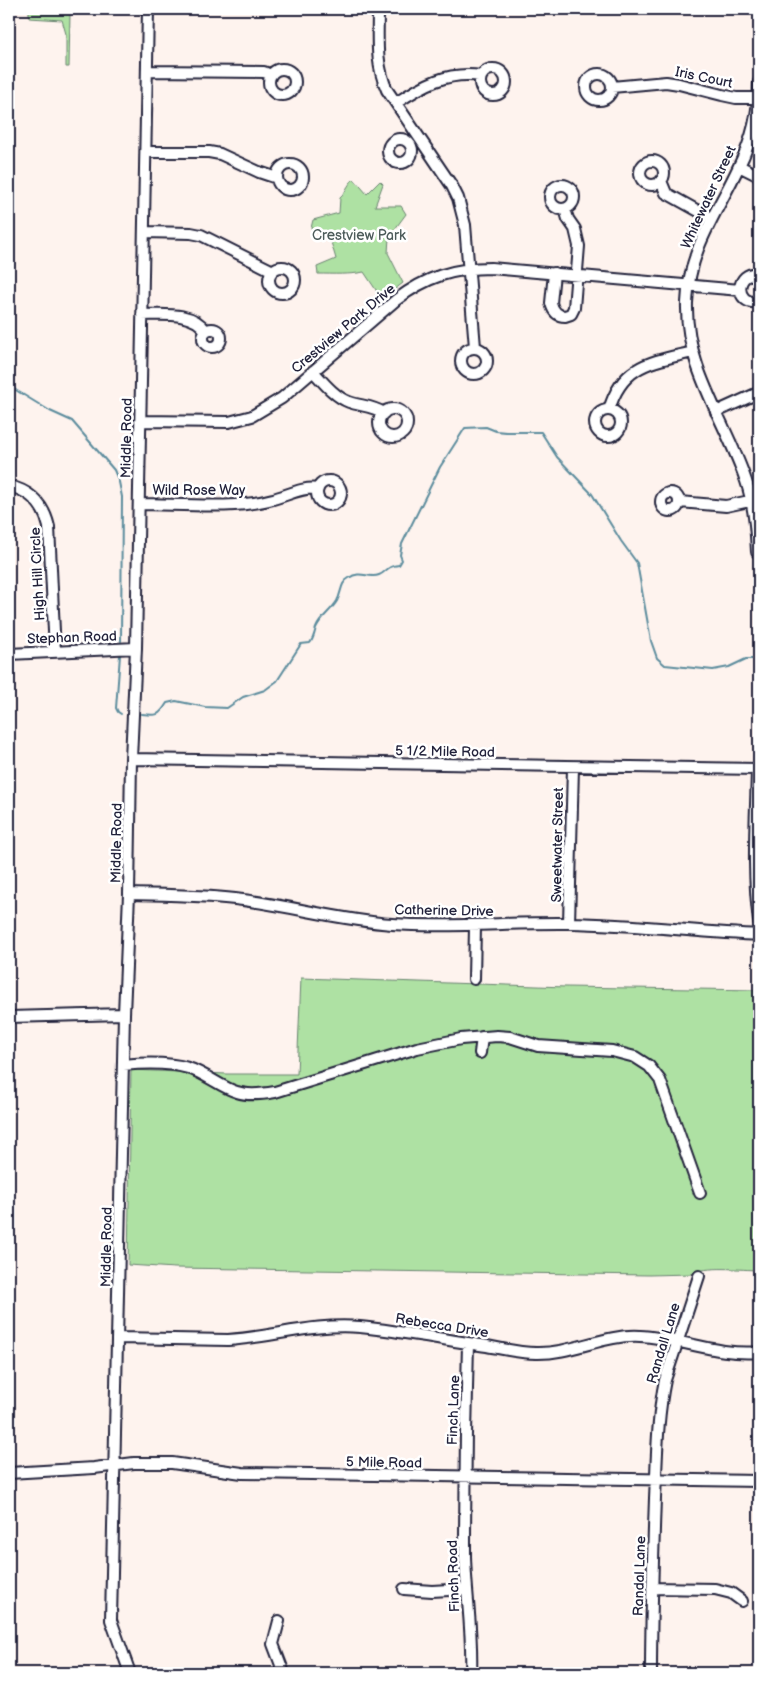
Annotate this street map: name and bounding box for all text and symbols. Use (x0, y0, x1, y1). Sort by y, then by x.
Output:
street label: Iris Court (674, 63, 735, 92)
street label: Whitewater Street (677, 142, 740, 251)
park label: Crestview Park (312, 227, 406, 244)
street label: Crestview Park Drive (288, 280, 399, 377)
street label: Middle Road (117, 398, 136, 478)
street label: Wild Rose Way (153, 482, 246, 499)
street label: High Hill Circle (27, 527, 48, 621)
street label: Stephan Road (27, 627, 117, 648)
street label: 5 1/2 Mile Road (395, 742, 495, 761)
street label: Sweetwater Street (548, 787, 567, 903)
street label: Middle Road (107, 803, 126, 883)
street label: Catherine Drive (394, 901, 494, 920)
street label: Middle Road (97, 1207, 116, 1287)
street label: Randall Lane (643, 1301, 684, 1386)
street label: Rebecca Drive (394, 1310, 490, 1341)
street label: Finch Lane (444, 1375, 463, 1445)
street label: 5 Mile Road (346, 1453, 422, 1472)
street label: Randal Lane (630, 1536, 649, 1616)
street label: Finch Road (444, 1540, 463, 1612)

